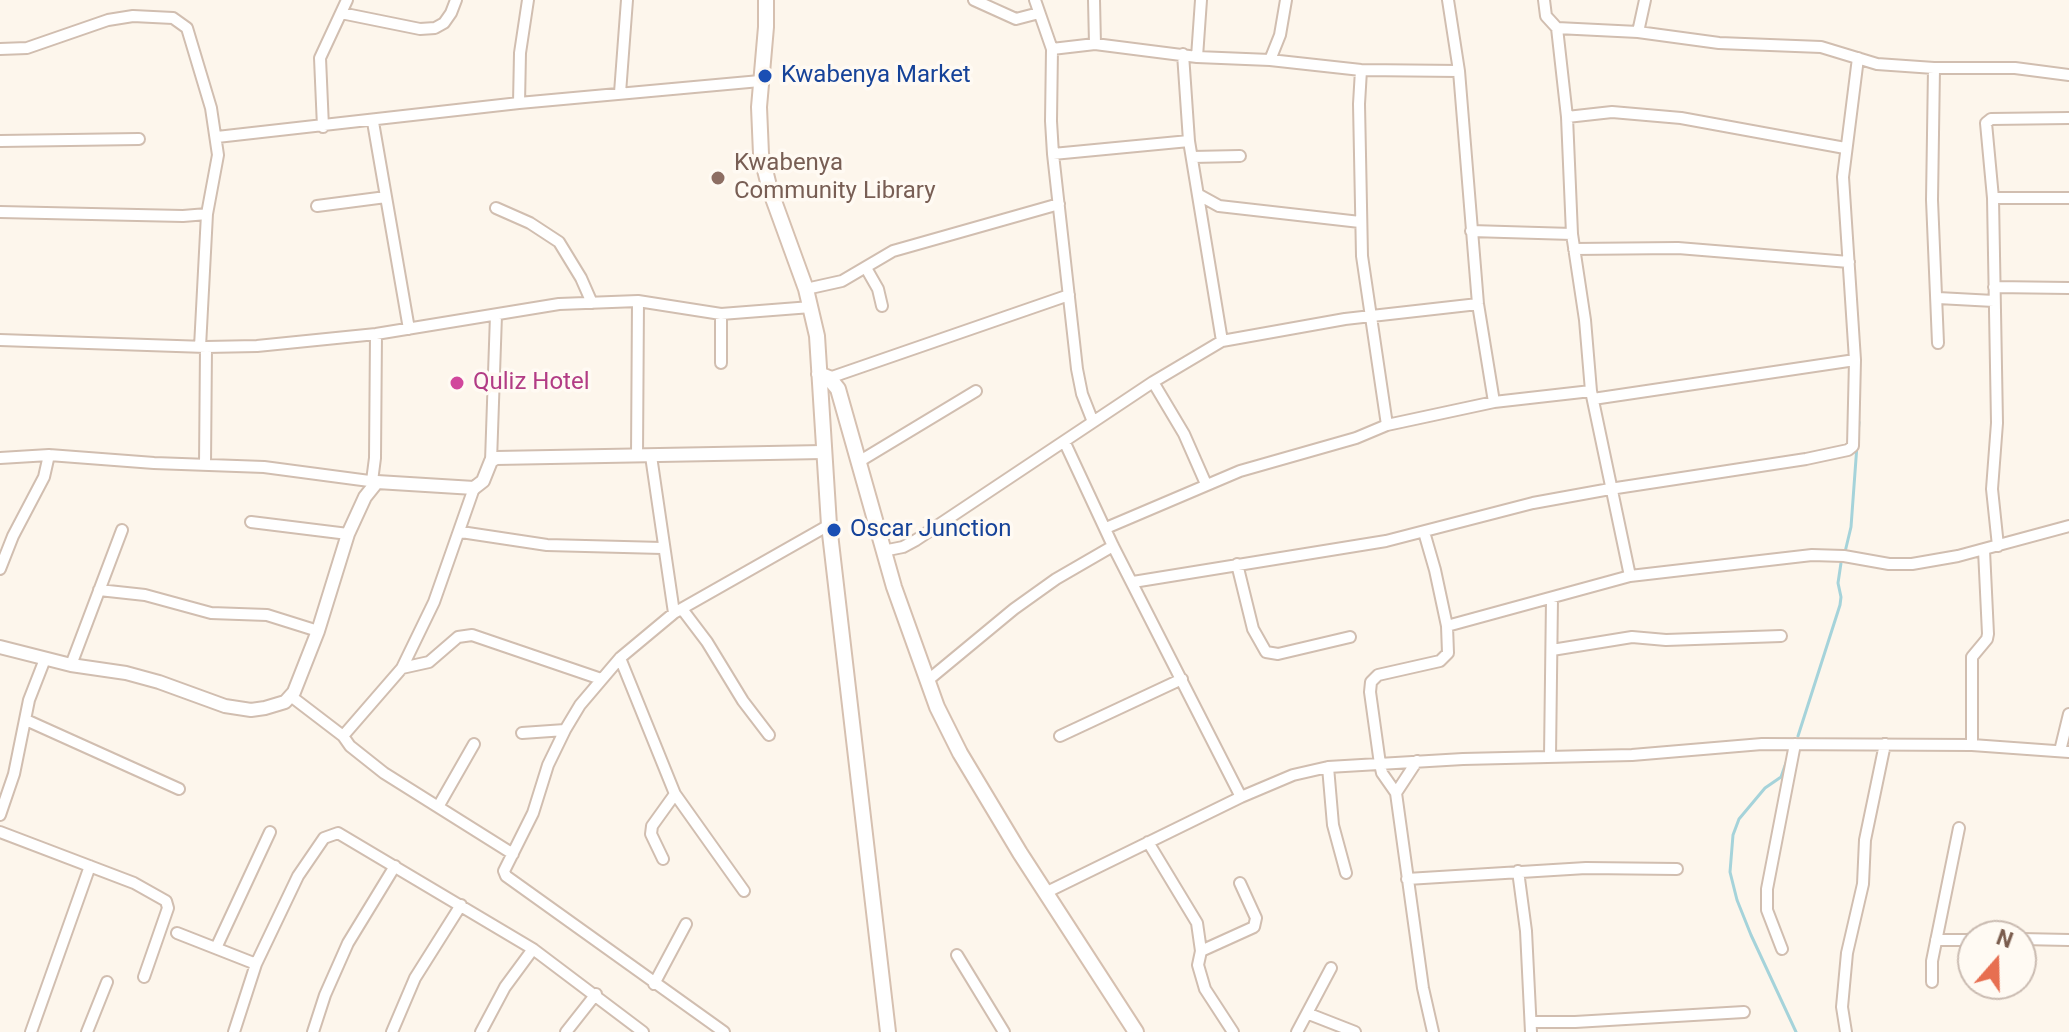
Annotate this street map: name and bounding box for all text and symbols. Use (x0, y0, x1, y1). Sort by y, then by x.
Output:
place label: Kwabenya Market (781, 62, 971, 90)
marker: Kwabenya Market (756, 67, 774, 85)
place label: Kwabenya Community Library (734, 150, 936, 206)
marker: Kwabenya Community Library (709, 169, 727, 187)
place label: Quliz Hotel (473, 369, 589, 397)
marker: Quliz Hotel (448, 374, 466, 392)
place label: Oscar Junction (850, 516, 1012, 544)
marker: Oscar Junction (825, 521, 843, 539)
north arrow (1957, 920, 2037, 1000)
text: N (1993, 924, 2016, 953)

